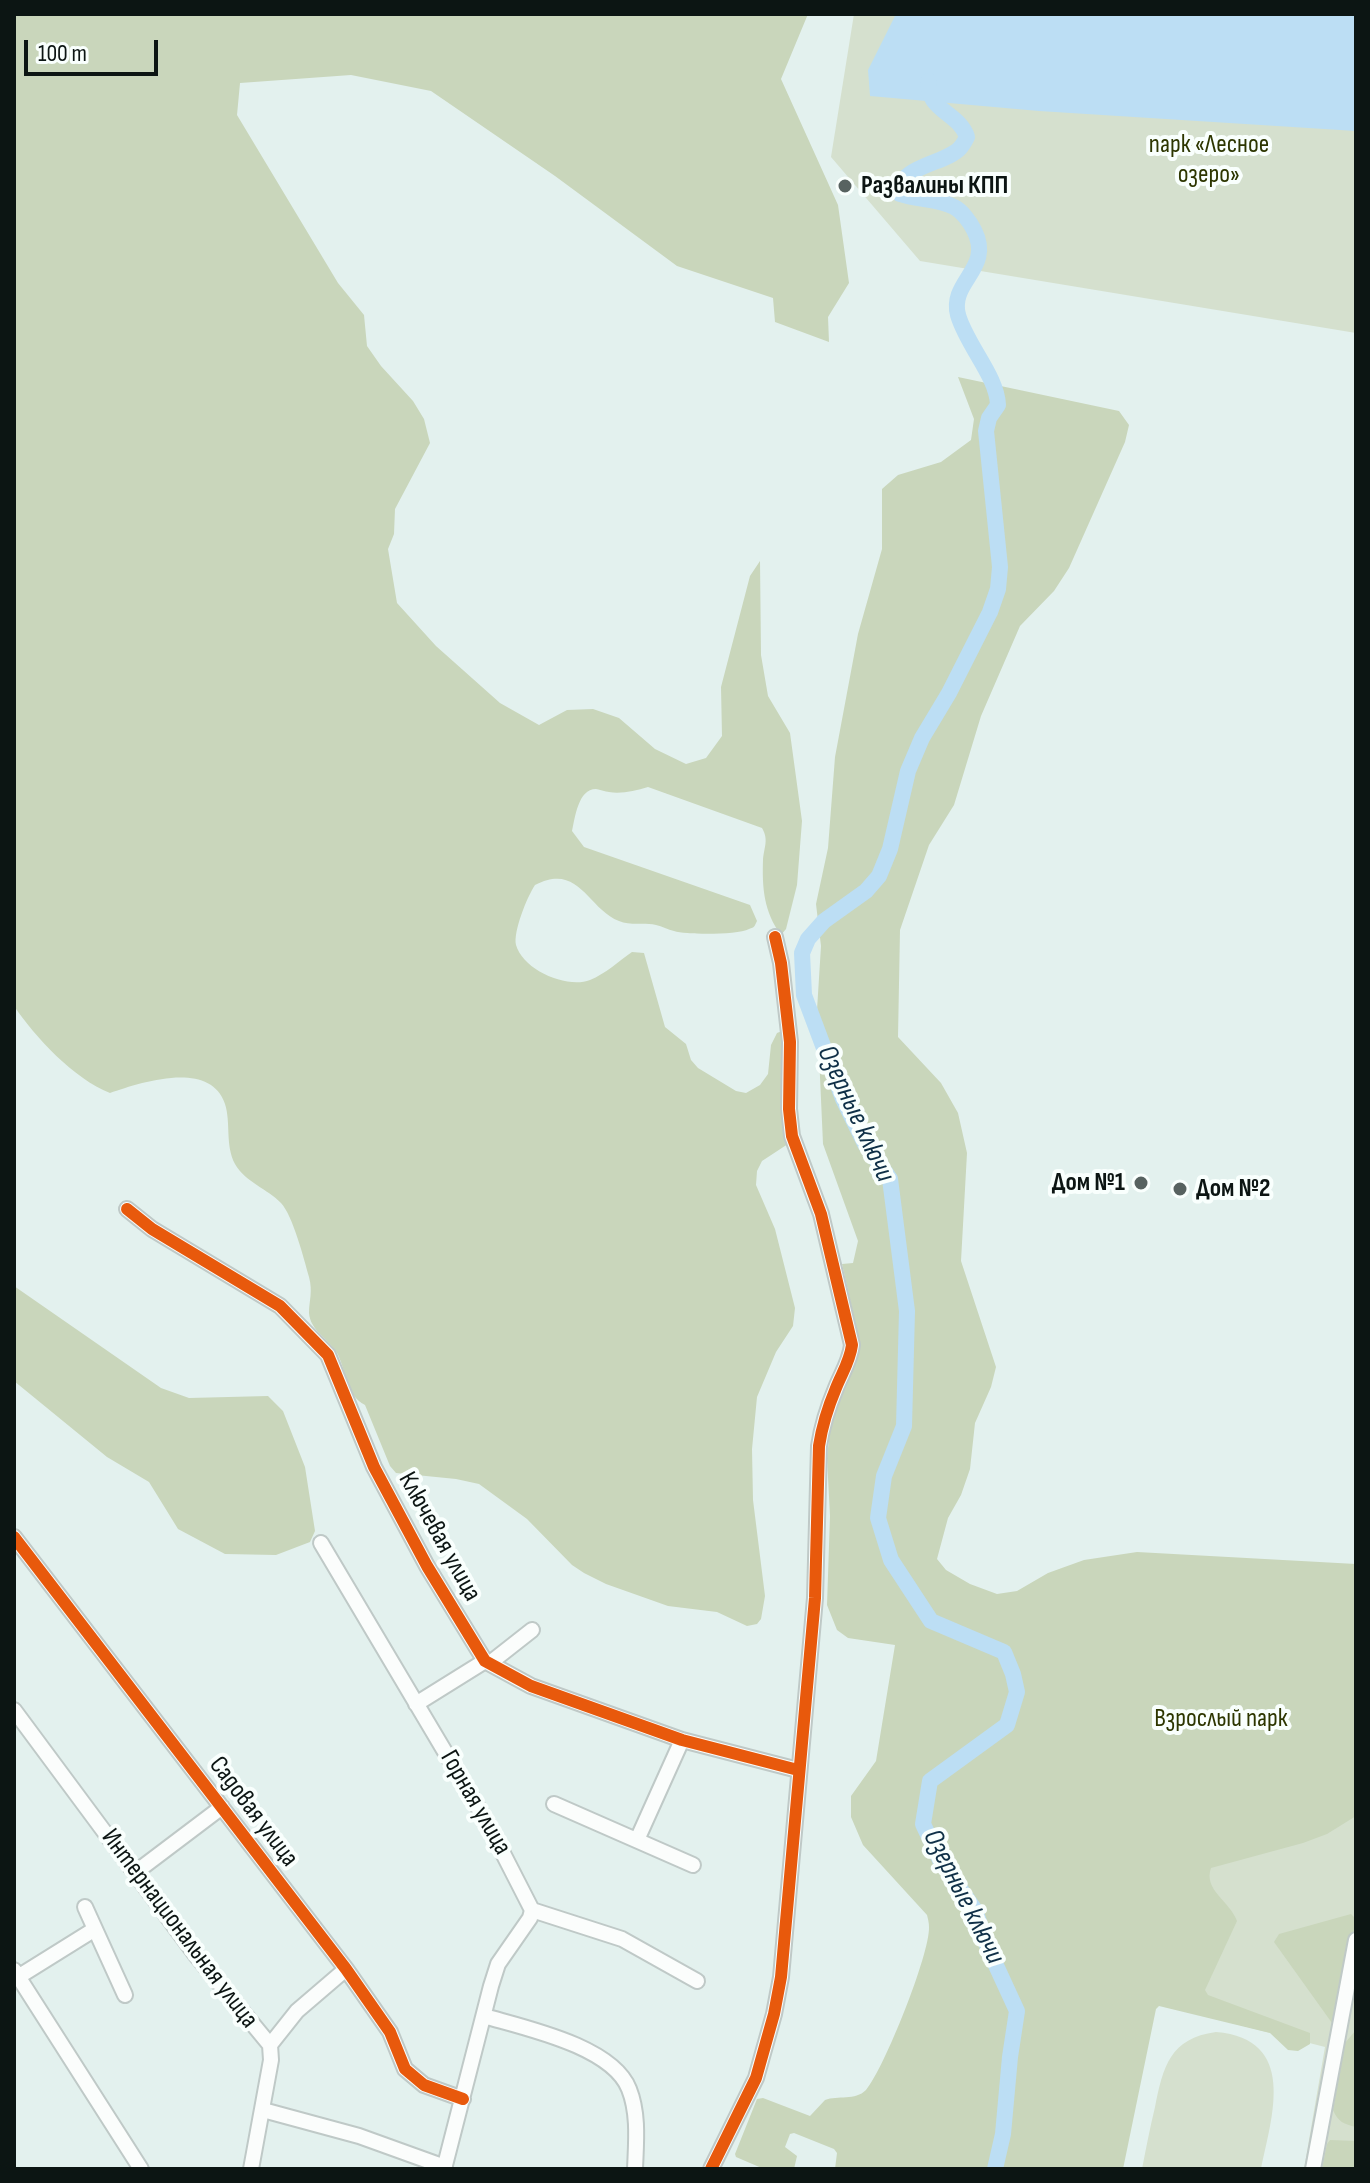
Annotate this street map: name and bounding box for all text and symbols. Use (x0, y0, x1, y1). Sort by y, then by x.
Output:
scale bar (28, 24, 162, 74)
text: 100 m (38, 39, 87, 68)
park label: парк «Лесное озеро» (1149, 129, 1269, 190)
place label: Развалины КПП (861, 170, 1008, 202)
marker: Развалины КПП (836, 177, 854, 195)
water label: Озерные ключи (809, 1041, 901, 1187)
place label: Дом №1 (1052, 1167, 1125, 1199)
place label: Дом №2 (1196, 1173, 1270, 1205)
marker: Дом №1 (1132, 1174, 1150, 1192)
marker: Дом №2 (1171, 1180, 1189, 1198)
street label: Ключевая улица (391, 1467, 487, 1607)
park label: Взрослый парк (1154, 1703, 1288, 1735)
street label: Горная улица (433, 1745, 517, 1861)
street label: Садовая улица (202, 1751, 304, 1873)
street label: Интернациональная улица (94, 1823, 264, 2035)
water label: Озерные ключи (915, 1824, 1011, 1970)

